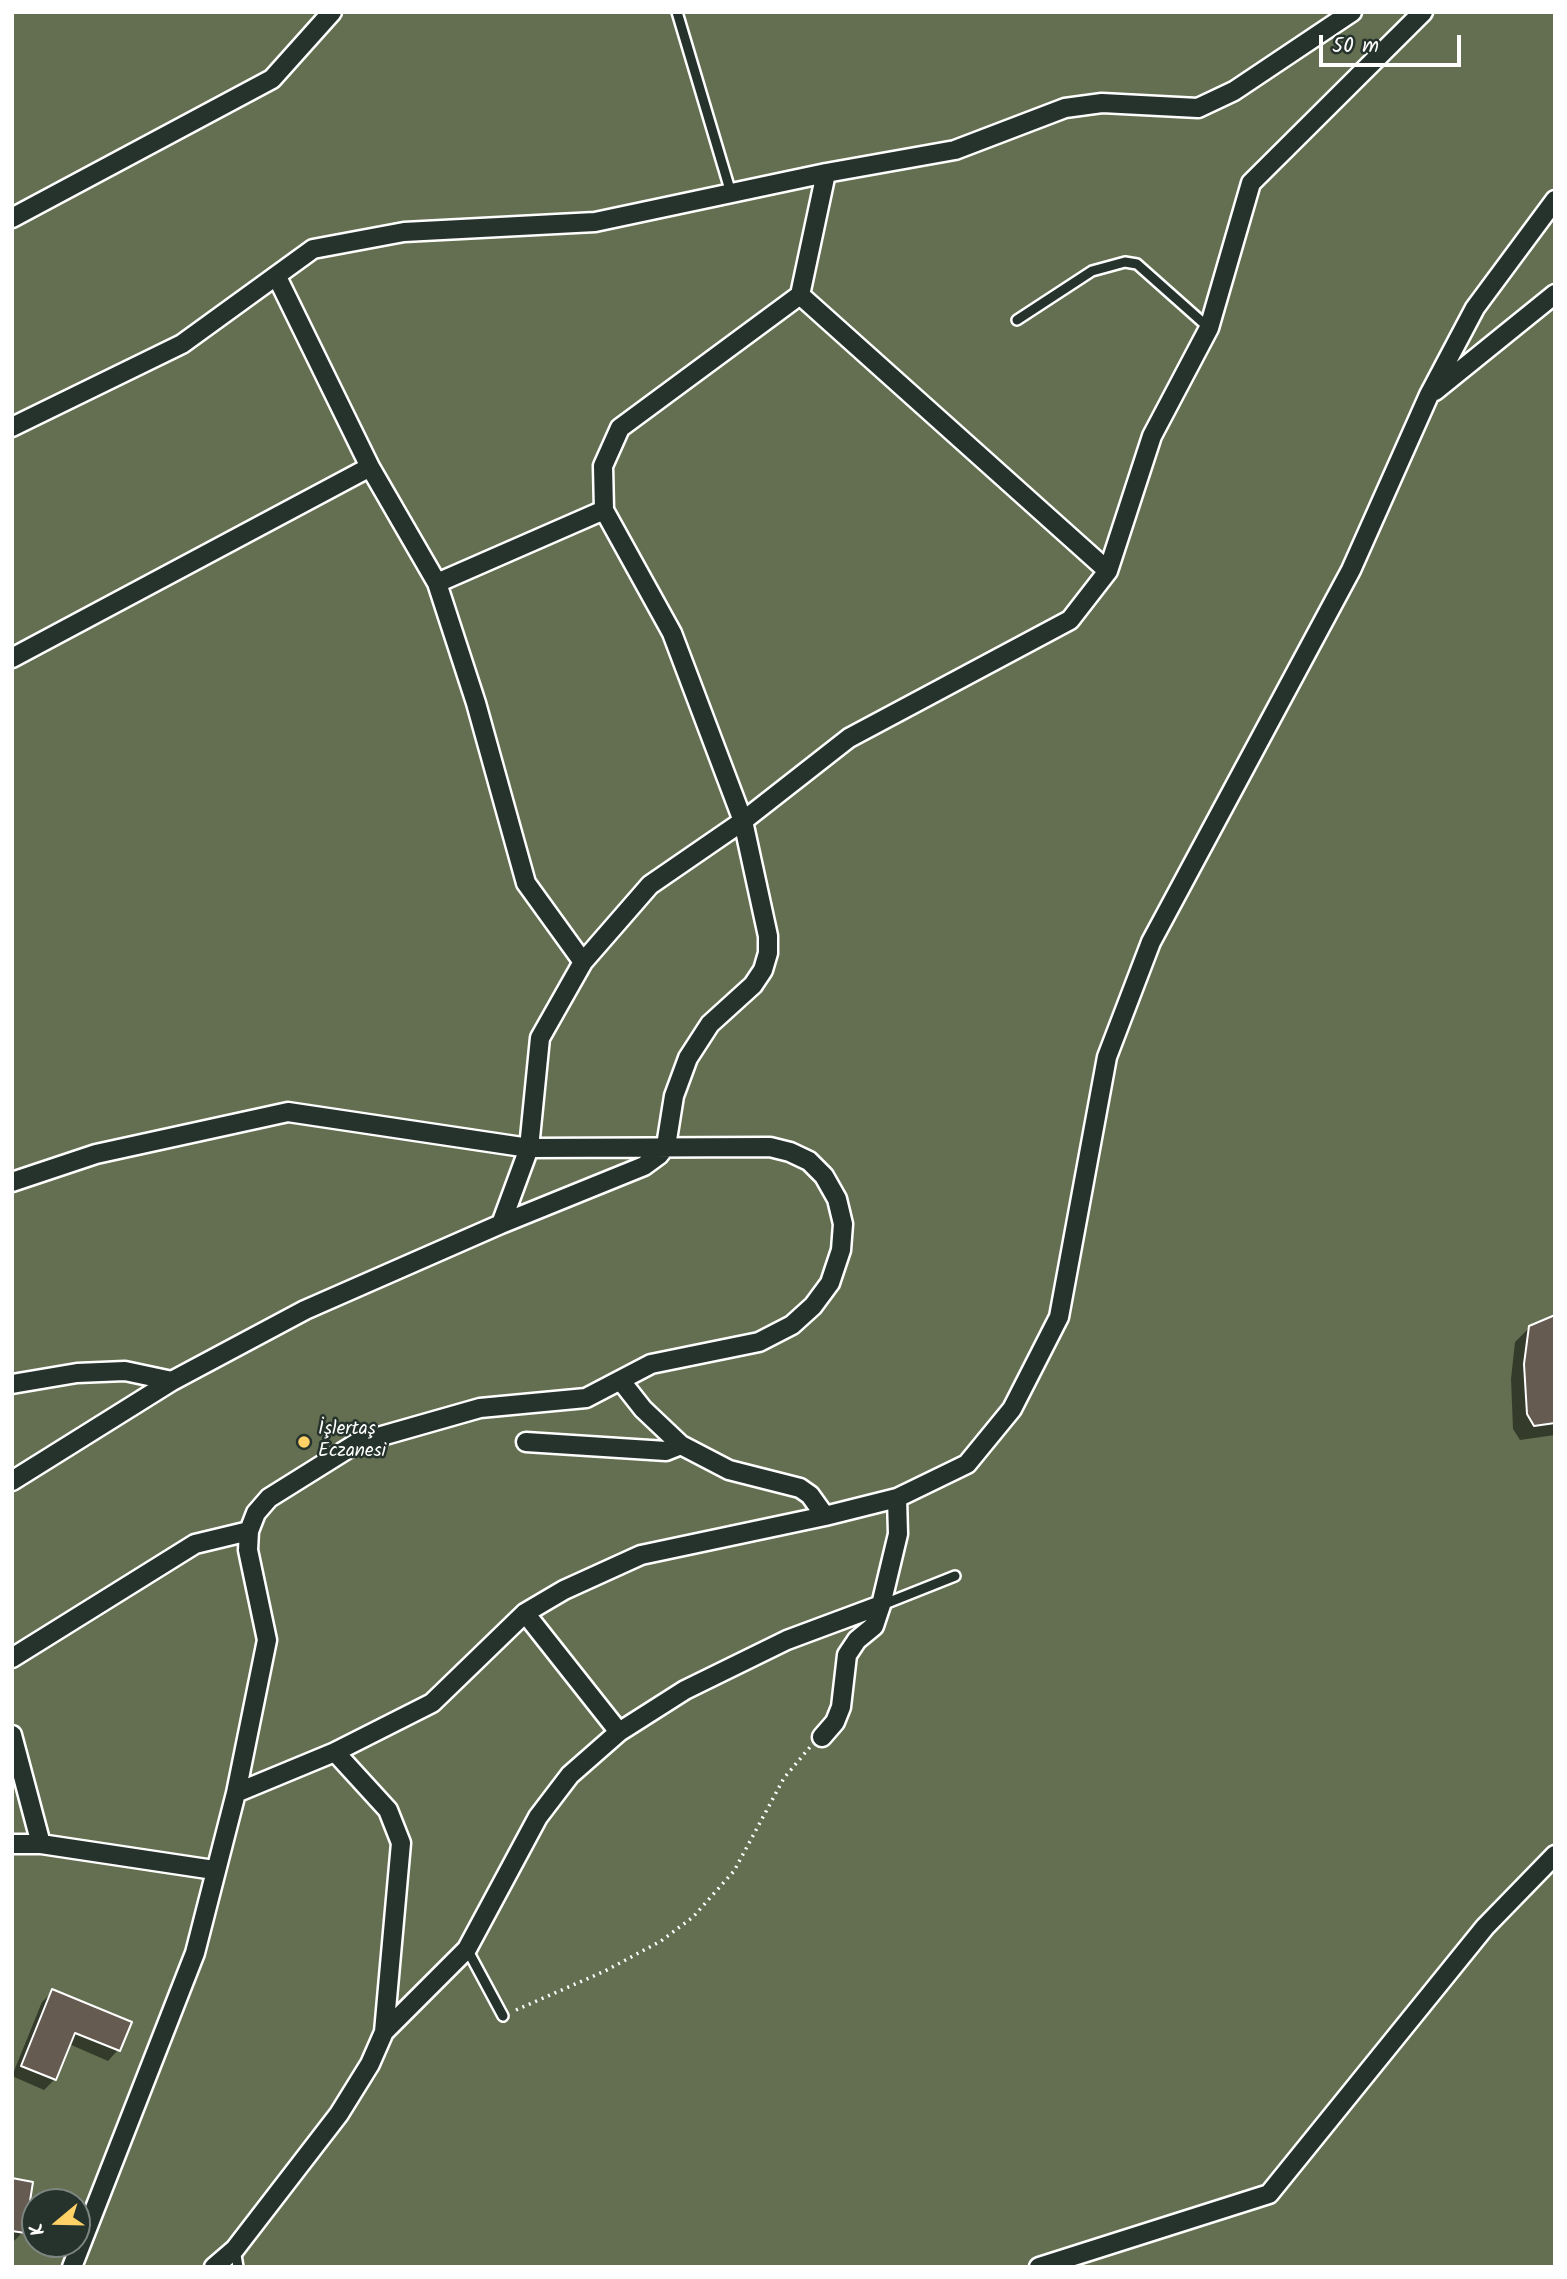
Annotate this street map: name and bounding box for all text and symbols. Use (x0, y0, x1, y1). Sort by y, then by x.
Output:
scale bar (1322, 21, 1464, 65)
text: 50 m (1332, 30, 1379, 63)
place label: İşlertaş Eczanesi (318, 1420, 386, 1464)
marker: İşlertaş Eczanesi (296, 1434, 312, 1450)
north arrow (21, 2188, 91, 2258)
text: K (22, 2219, 54, 2239)

